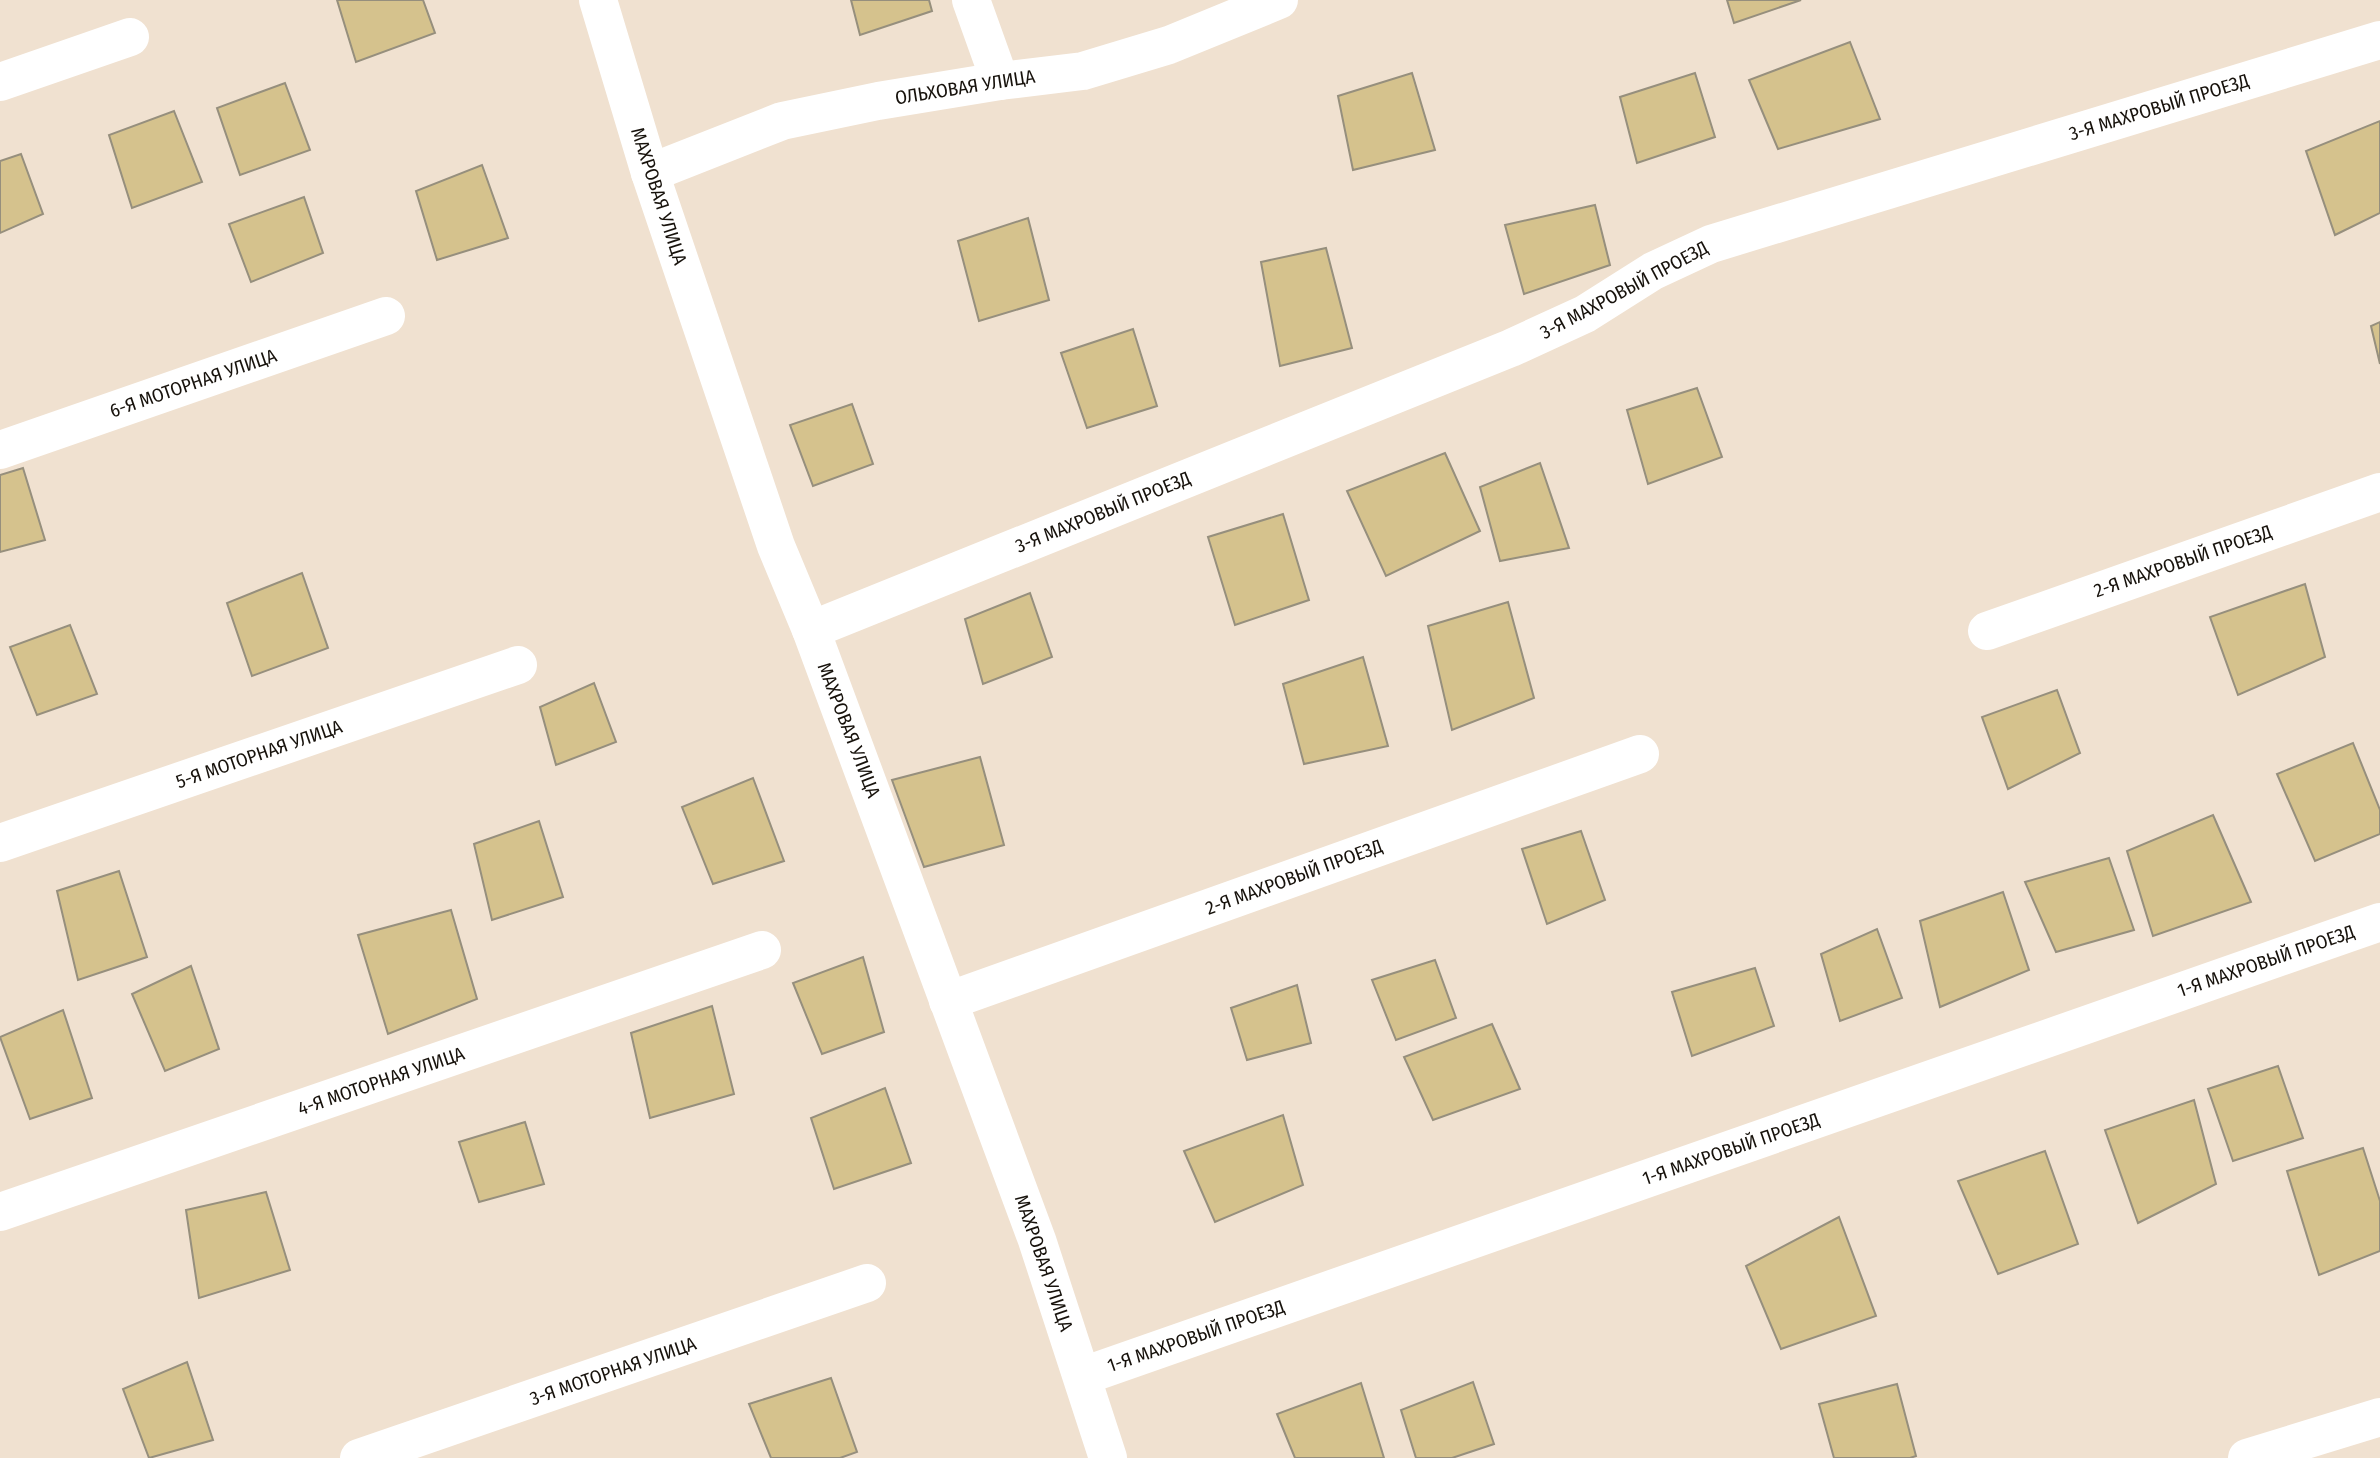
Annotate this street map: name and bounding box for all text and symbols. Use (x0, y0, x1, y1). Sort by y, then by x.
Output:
street label: ОЛЬХОВАЯ УЛИЦА (893, 65, 1037, 109)
street label: 3-Я МАХРОВЫЙ ПРОЕЗД (2066, 69, 2252, 145)
street label: МАХРОВАЯ УЛИЦА (626, 125, 692, 267)
street label: 3-Я МАХРОВЫЙ ПРОЕЗД (1536, 236, 1712, 344)
street label: 6-Я МОТОРНАЯ УЛИЦА (107, 344, 279, 422)
street label: 3-Я МАХРОВЫЙ ПРОЕЗД (1012, 466, 1194, 558)
street label: 2-Я МАХРОВЫЙ ПРОЕЗД (2091, 520, 2275, 602)
street label: МАХРОВАЯ УЛИЦА (813, 659, 885, 801)
street label: 5-Я МОТОРНАЯ УЛИЦА (173, 715, 345, 793)
street label: 2-Я МАХРОВЫЙ ПРОЕЗД (1202, 834, 1386, 920)
street label: 1-Я МАХРОВЫЙ ПРОЕЗД (2174, 920, 2358, 1002)
street label: 4-Я МОТОРНАЯ УЛИЦА (295, 1042, 467, 1120)
street label: 1-Я МАХРОВЫЙ ПРОЕЗД (1639, 1108, 1823, 1190)
street label: МАХРОВАЯ УЛИЦА (1010, 1192, 1078, 1334)
street label: 1-Я МАХРОВЫЙ ПРОЕЗД (1104, 1295, 1288, 1377)
street label: 3-Я МОТОРНАЯ УЛИЦА (527, 1332, 699, 1410)

